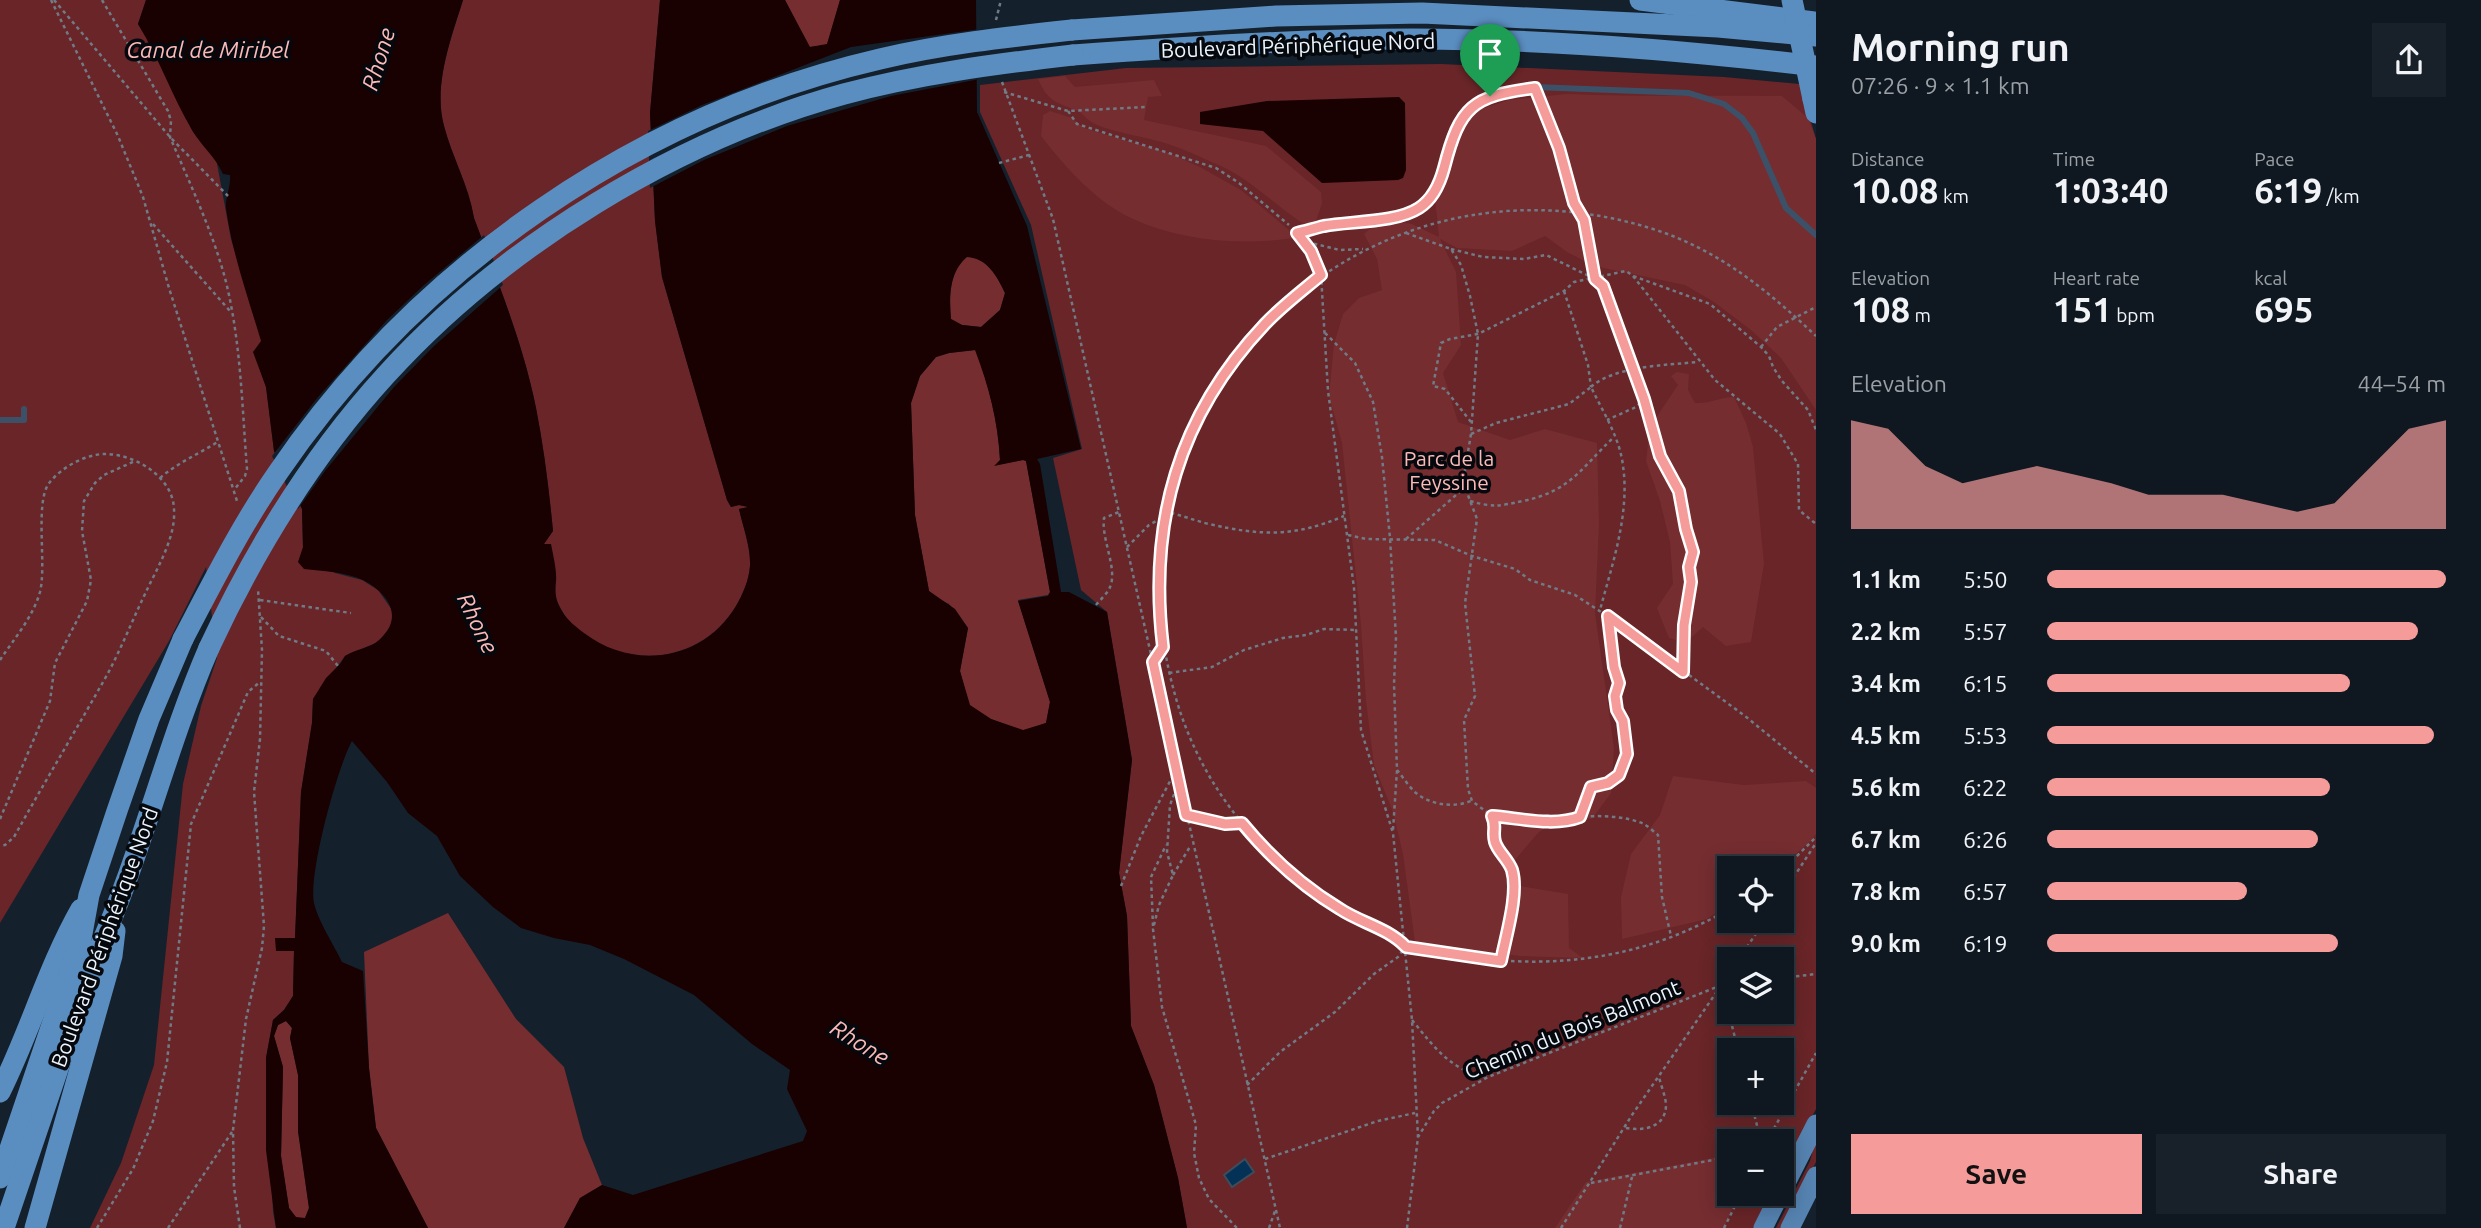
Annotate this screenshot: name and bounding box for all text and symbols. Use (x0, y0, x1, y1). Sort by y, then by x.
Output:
button: share (2372, 23, 2446, 97)
pin (1460, 24, 1520, 96)
water label: Rhone (357, 25, 399, 93)
text: Morning run (1851, 26, 2070, 68)
street label: Boulevard Périphérique Nord (1160, 28, 1436, 62)
icon: arrive (1471, 35, 1509, 73)
water label: Canal de Miribel (126, 37, 290, 62)
text: 07:26 · 9 × 1.1 km (1851, 73, 2030, 98)
text: Distance (1851, 148, 1925, 170)
text: Time (2053, 148, 2095, 170)
text: Pace (2254, 148, 2295, 170)
text: 10.08 (1851, 170, 1939, 210)
text: 1:03:40 (2053, 170, 2169, 210)
text: 6:19 (2254, 170, 2322, 210)
text: km (1939, 185, 1969, 207)
text: /km (2322, 185, 2360, 207)
text: Elevation (1851, 267, 1930, 289)
text: Heart rate (2053, 267, 2140, 289)
text: kcal (2254, 267, 2287, 289)
text: 108 (1851, 289, 1910, 329)
text: 151 (2053, 289, 2112, 329)
text: 695 (2254, 289, 2314, 329)
text: m (1910, 304, 1931, 326)
text: bpm (2112, 304, 2155, 326)
text: Elevation (1851, 371, 1947, 396)
text: 44–54 m (2358, 371, 2446, 396)
park label: Parc de la Feyssine (1404, 446, 1494, 494)
text: 1.1 km (1851, 567, 1921, 592)
text: 5:50 (1963, 567, 2008, 592)
water label: Rhone (453, 589, 503, 657)
text: 2.2 km (1851, 619, 1921, 644)
text: 5:57 (1963, 619, 2008, 644)
text: 3.4 km (1851, 671, 1921, 696)
text: 6:15 (1963, 671, 2008, 696)
text: 4.5 km (1851, 723, 1921, 748)
text: 5:53 (1963, 723, 2008, 748)
text: 5.6 km (1851, 775, 1921, 800)
text: 6:22 (1963, 775, 2008, 800)
street label: Boulevard Périphérique Nord (46, 804, 162, 1070)
text: 6.7 km (1851, 827, 1921, 852)
text: 6:26 (1963, 827, 2008, 852)
map controls (1717, 856, 1794, 1206)
button: locate (1717, 856, 1794, 933)
text: 7.8 km (1851, 879, 1921, 904)
text: 6:57 (1963, 879, 2008, 904)
text: 9.0 km (1851, 931, 1921, 956)
text: 6:19 (1963, 931, 2008, 956)
button: layers (1717, 947, 1794, 1024)
street label: Chemin du Bois Balmont (1461, 975, 1683, 1083)
water label: Rhone (826, 1015, 894, 1070)
button: + (1717, 1038, 1794, 1115)
button: − (1717, 1129, 1794, 1206)
button: Save (1851, 1134, 2142, 1214)
button: Share (2156, 1134, 2446, 1214)

